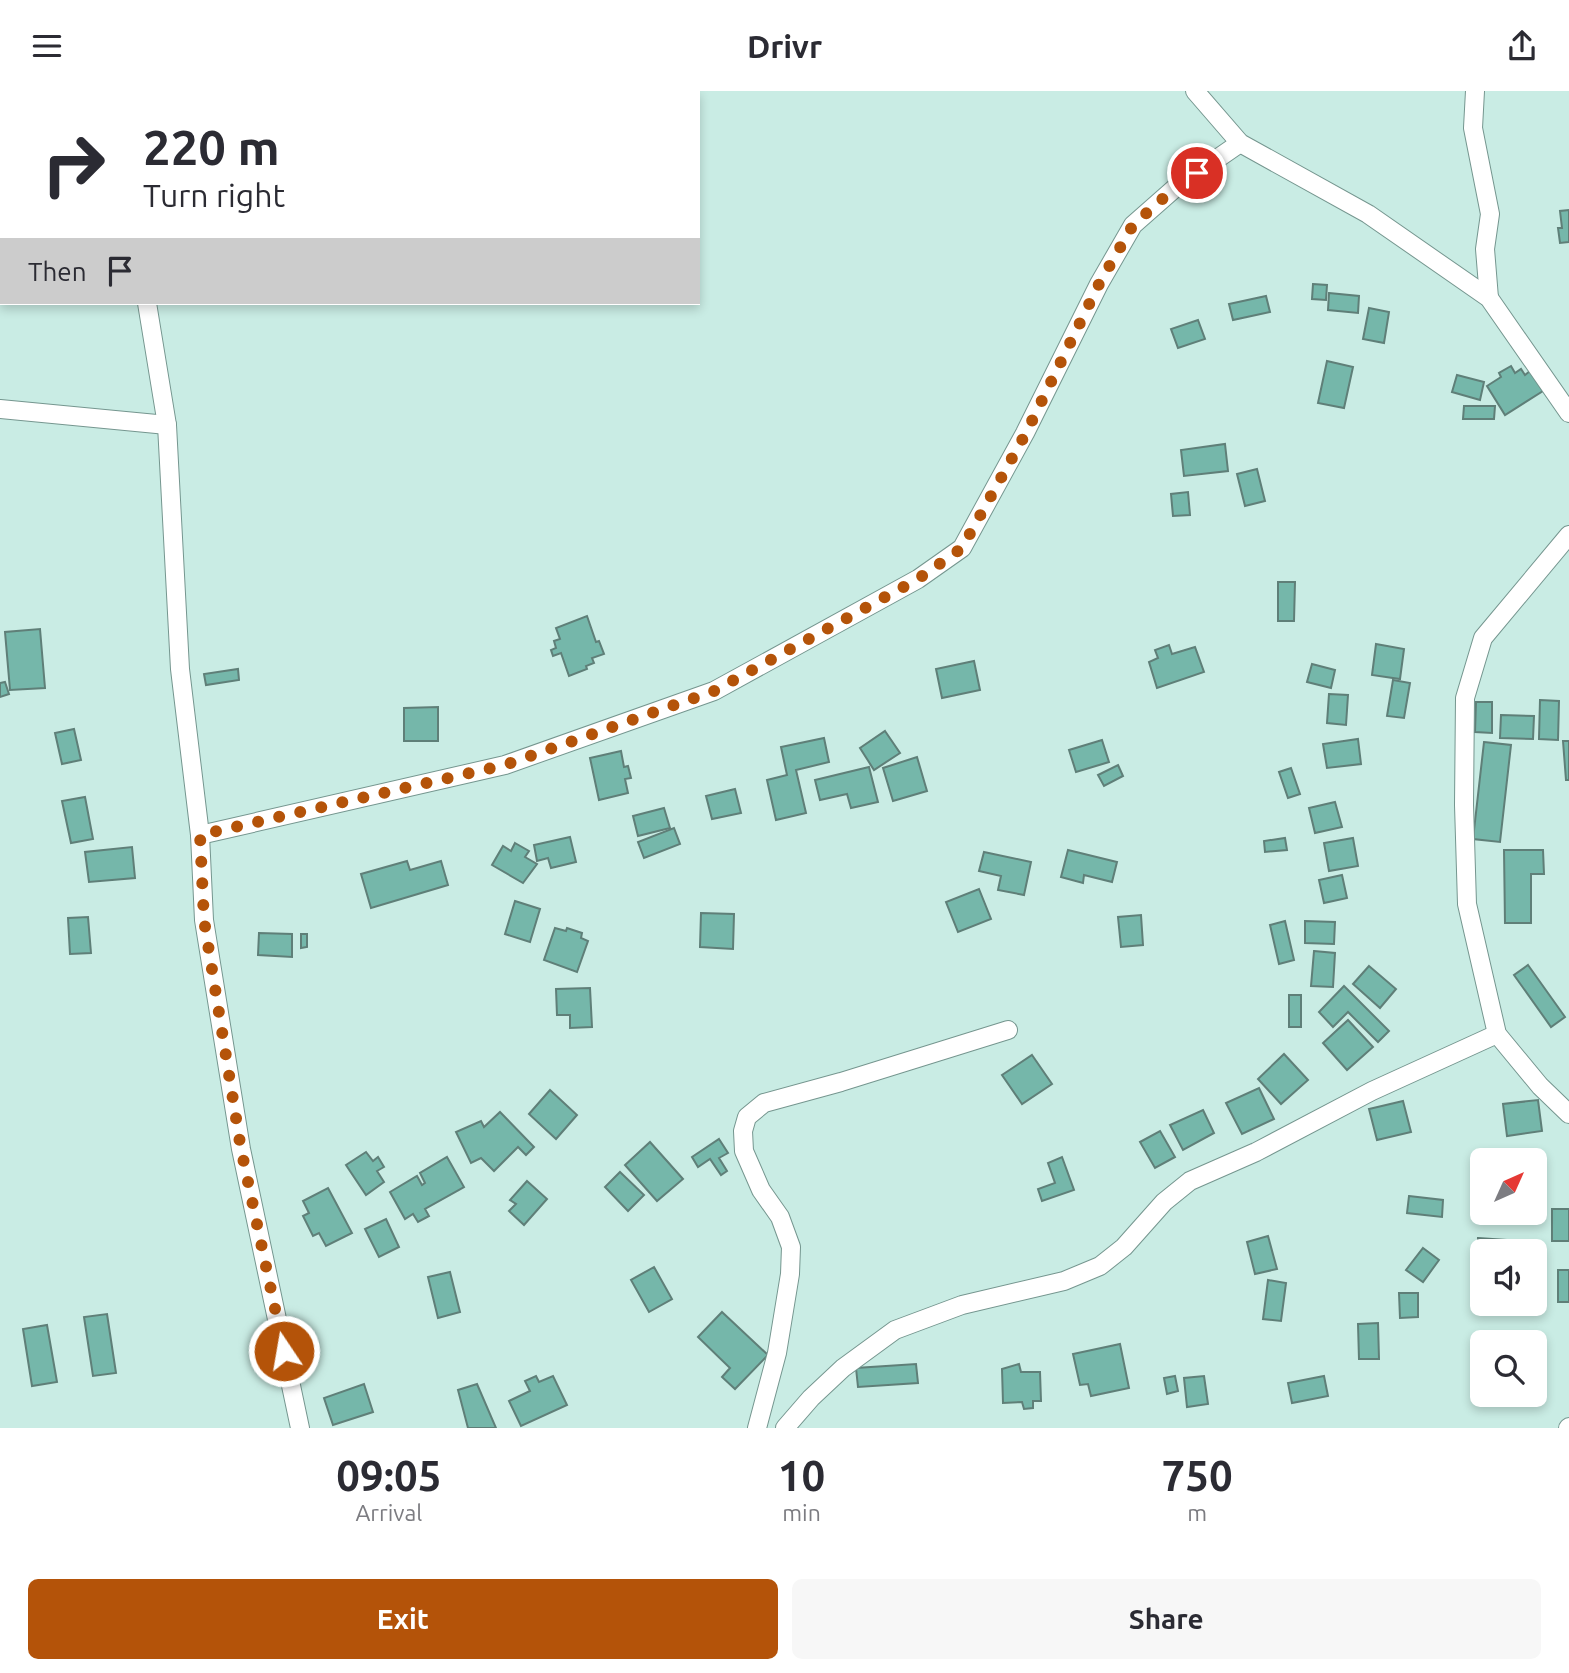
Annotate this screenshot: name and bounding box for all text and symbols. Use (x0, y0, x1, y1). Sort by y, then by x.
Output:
icon: menu (28, 27, 66, 65)
icon: share (1503, 27, 1541, 65)
text: Drivr (747, 28, 822, 64)
icon: right (28, 119, 119, 210)
text: 220 m (143, 119, 280, 174)
pin (1167, 143, 1227, 203)
icon: arrive (1178, 154, 1216, 192)
text: Turn right (143, 177, 285, 213)
icon: arrive (101, 252, 139, 290)
text: Then (28, 257, 87, 286)
north arrow (1470, 1148, 1547, 1225)
map controls (1470, 1148, 1547, 1407)
button: sound (1470, 1239, 1547, 1316)
position arrow (247, 1314, 321, 1388)
button: search (1470, 1330, 1547, 1407)
text: 09:05 (336, 1452, 441, 1499)
text: 10 (778, 1452, 825, 1499)
text: 750 (1162, 1452, 1233, 1499)
text: Arrival (355, 1500, 422, 1525)
text: min (782, 1500, 821, 1525)
text: m (1187, 1500, 1207, 1525)
button: Exit (28, 1579, 778, 1659)
button: Share (792, 1579, 1541, 1659)

